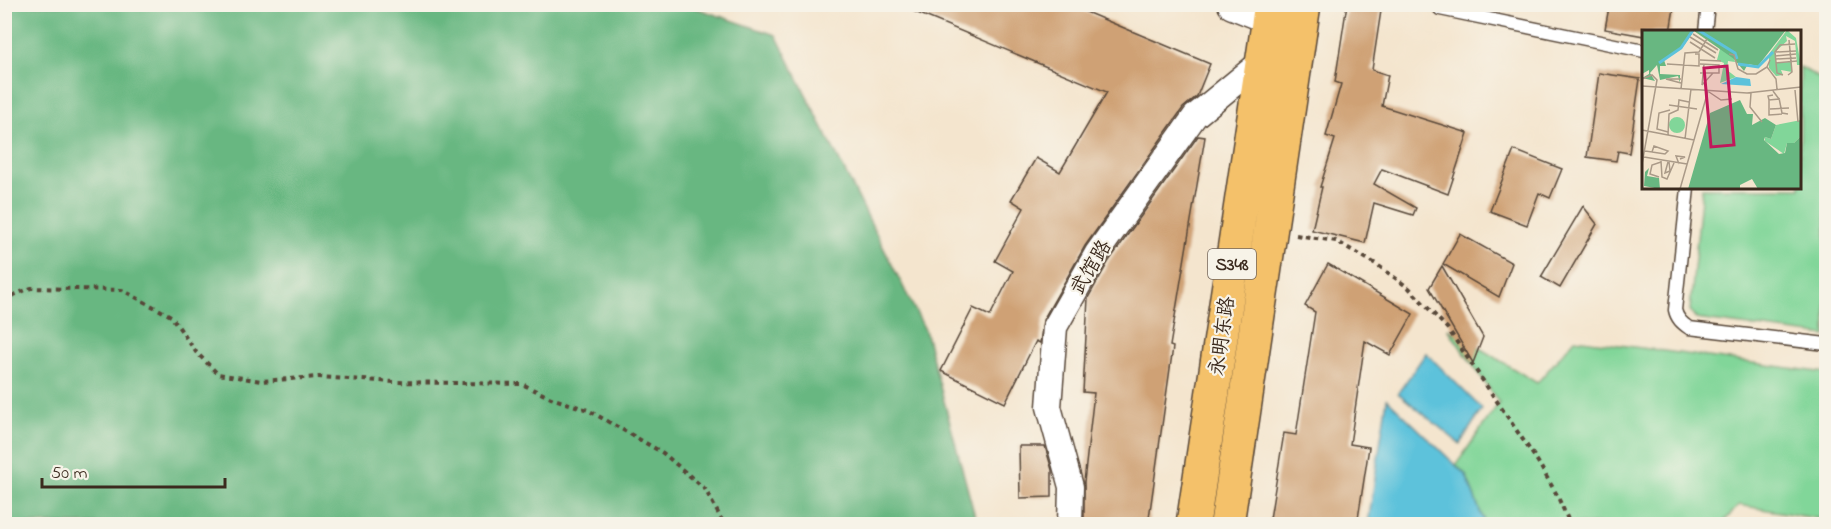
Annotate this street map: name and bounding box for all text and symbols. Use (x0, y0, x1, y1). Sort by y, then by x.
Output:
inset map (1642, 30, 1801, 189)
street label: 武馆路 (1064, 234, 1121, 301)
road number: S348 (1208, 249, 1256, 279)
street label: 永明东路 (1204, 294, 1244, 378)
scale bar (42, 451, 225, 489)
text: 50 m (51, 461, 88, 487)

